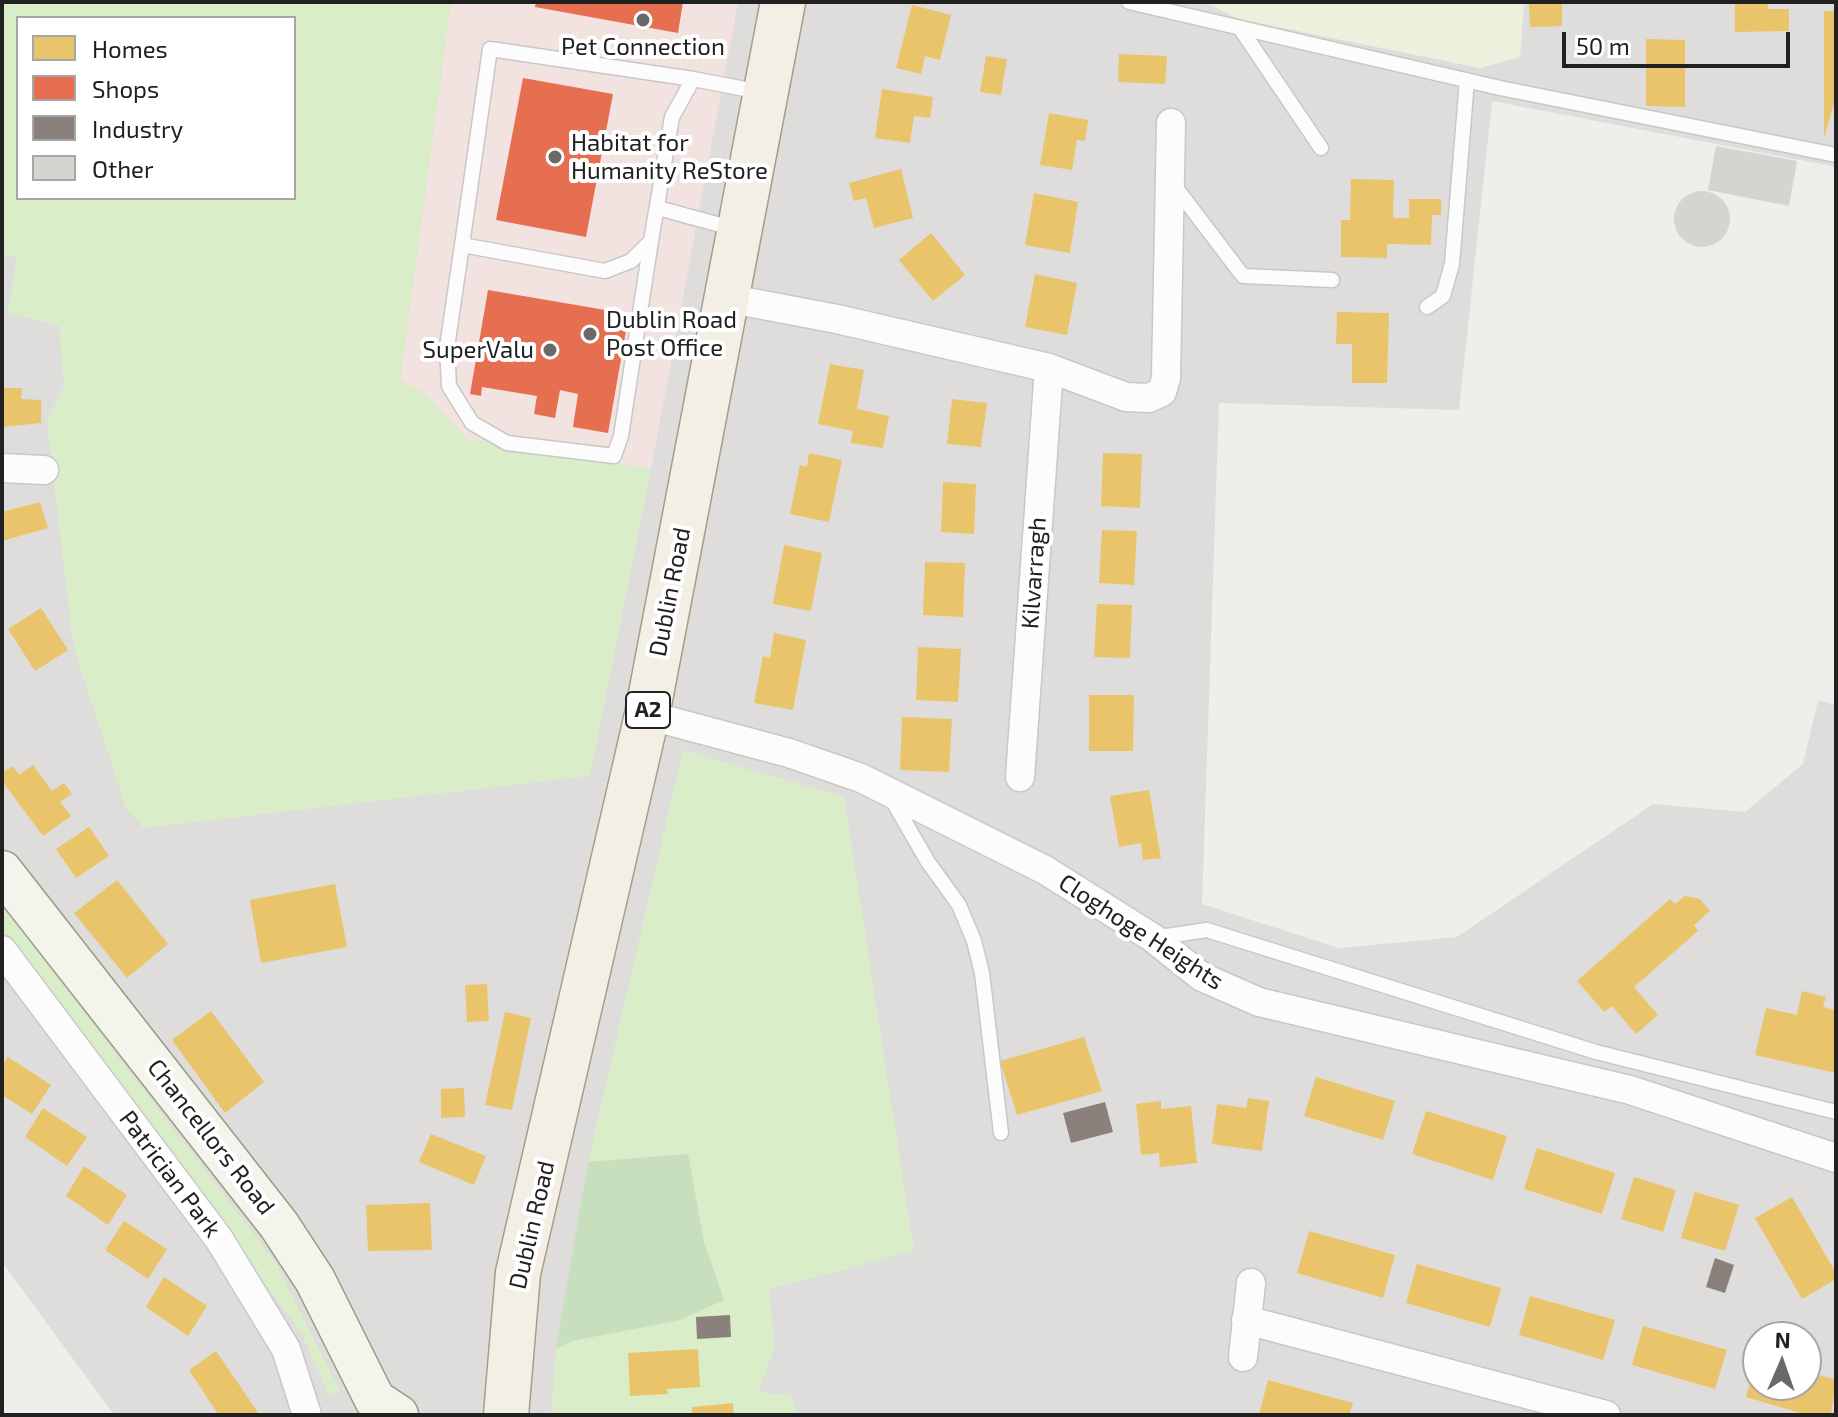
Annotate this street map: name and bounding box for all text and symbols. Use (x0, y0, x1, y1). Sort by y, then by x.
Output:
marker: Pet Connection (634, 11, 652, 29)
legend (16, 16, 296, 200)
scale bar (1566, 16, 1794, 66)
text: 50 m (1576, 31, 1630, 60)
place label: Pet Connection (561, 33, 725, 61)
text: Homes (92, 34, 168, 63)
text: Shops (92, 74, 159, 103)
text: Industry (92, 114, 183, 143)
place label: Habitat for Humanity ReStore (571, 129, 768, 185)
marker: Habitat for Humanity ReStore (546, 148, 564, 166)
text: Other (92, 154, 154, 183)
place label: Dublin Road Post Office (606, 306, 737, 362)
marker: Dublin Road Post Office (581, 325, 599, 343)
place label: SuperValu (422, 336, 534, 364)
marker: SuperValu (541, 341, 559, 359)
street label: Kilvarragh (1016, 516, 1052, 630)
street label: Dublin Road (643, 525, 697, 659)
road number: A2 (626, 692, 670, 728)
street label: Cloghoge Heights (1053, 868, 1229, 996)
street label: Chancellors Road (141, 1053, 281, 1221)
street label: Patrician Park (113, 1105, 227, 1243)
street label: Dublin Road (503, 1158, 561, 1292)
north arrow (1742, 1321, 1822, 1401)
text: N (1774, 1326, 1791, 1352)

